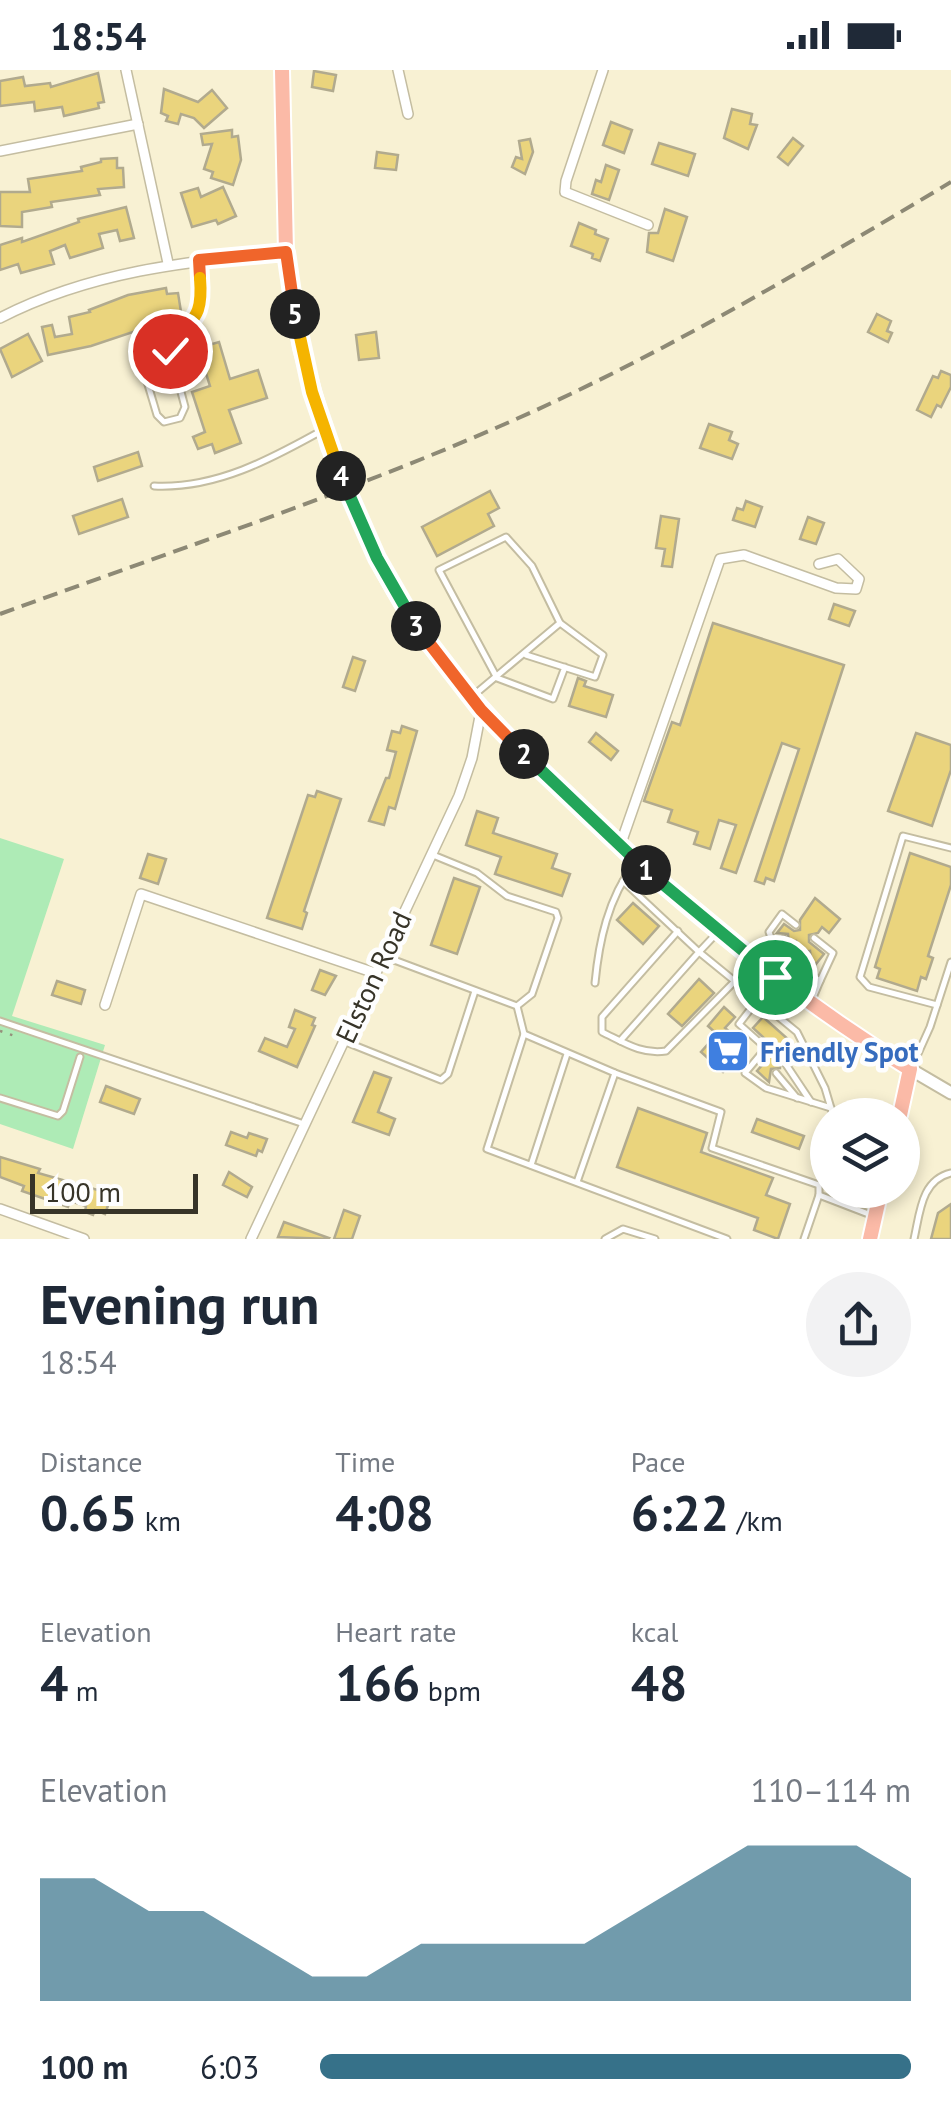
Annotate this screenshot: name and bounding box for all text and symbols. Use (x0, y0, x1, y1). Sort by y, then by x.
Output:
text: 18:54 (50, 11, 146, 60)
pin: 5 (270, 289, 320, 339)
text: 5 (287, 295, 303, 332)
pin (128, 309, 213, 394)
icon: check (143, 324, 198, 379)
pin: 4 (316, 451, 366, 501)
text: 4 (333, 457, 349, 494)
pin: 3 (391, 601, 441, 651)
text: 3 (408, 607, 424, 644)
pin: 2 (499, 729, 549, 779)
text: 2 (516, 735, 532, 772)
pin: 1 (621, 845, 671, 895)
text: 1 (638, 851, 654, 888)
street label: Elston Road (326, 905, 420, 1049)
pin (733, 935, 818, 1020)
icon: arrive (748, 950, 803, 1005)
supermarket icon: Friendly Spot (705, 1028, 751, 1074)
place label: Friendly Spot (760, 1033, 919, 1070)
map controls (810, 1098, 920, 1208)
button: layers (810, 1098, 920, 1208)
scale bar (30, 1169, 198, 1214)
text: 100 m (45, 1173, 121, 1210)
text: Evening run (40, 1268, 320, 1339)
button: share (806, 1272, 911, 1377)
text: 18:54 (40, 1341, 117, 1383)
text: Distance (40, 1443, 143, 1480)
text: Time (335, 1443, 395, 1480)
text: Pace (631, 1443, 685, 1480)
text: 0.65 (40, 1480, 137, 1545)
text: 4:08 (335, 1480, 434, 1545)
text: 6:22 (631, 1480, 729, 1545)
text: km (137, 1502, 181, 1539)
text: /km (729, 1502, 783, 1539)
text: Elevation (40, 1613, 152, 1650)
text: Heart rate (335, 1613, 456, 1650)
text: kcal (631, 1613, 678, 1650)
text: 4 (40, 1650, 68, 1715)
text: 166 (335, 1650, 420, 1715)
text: 48 (631, 1650, 687, 1715)
text: m (68, 1672, 99, 1709)
text: bpm (420, 1672, 481, 1709)
text: Elevation (40, 1769, 167, 1811)
text: 110–114 m (751, 1769, 911, 1811)
text: 100 m (40, 2046, 128, 2088)
text: 6:03 (200, 2046, 259, 2088)

